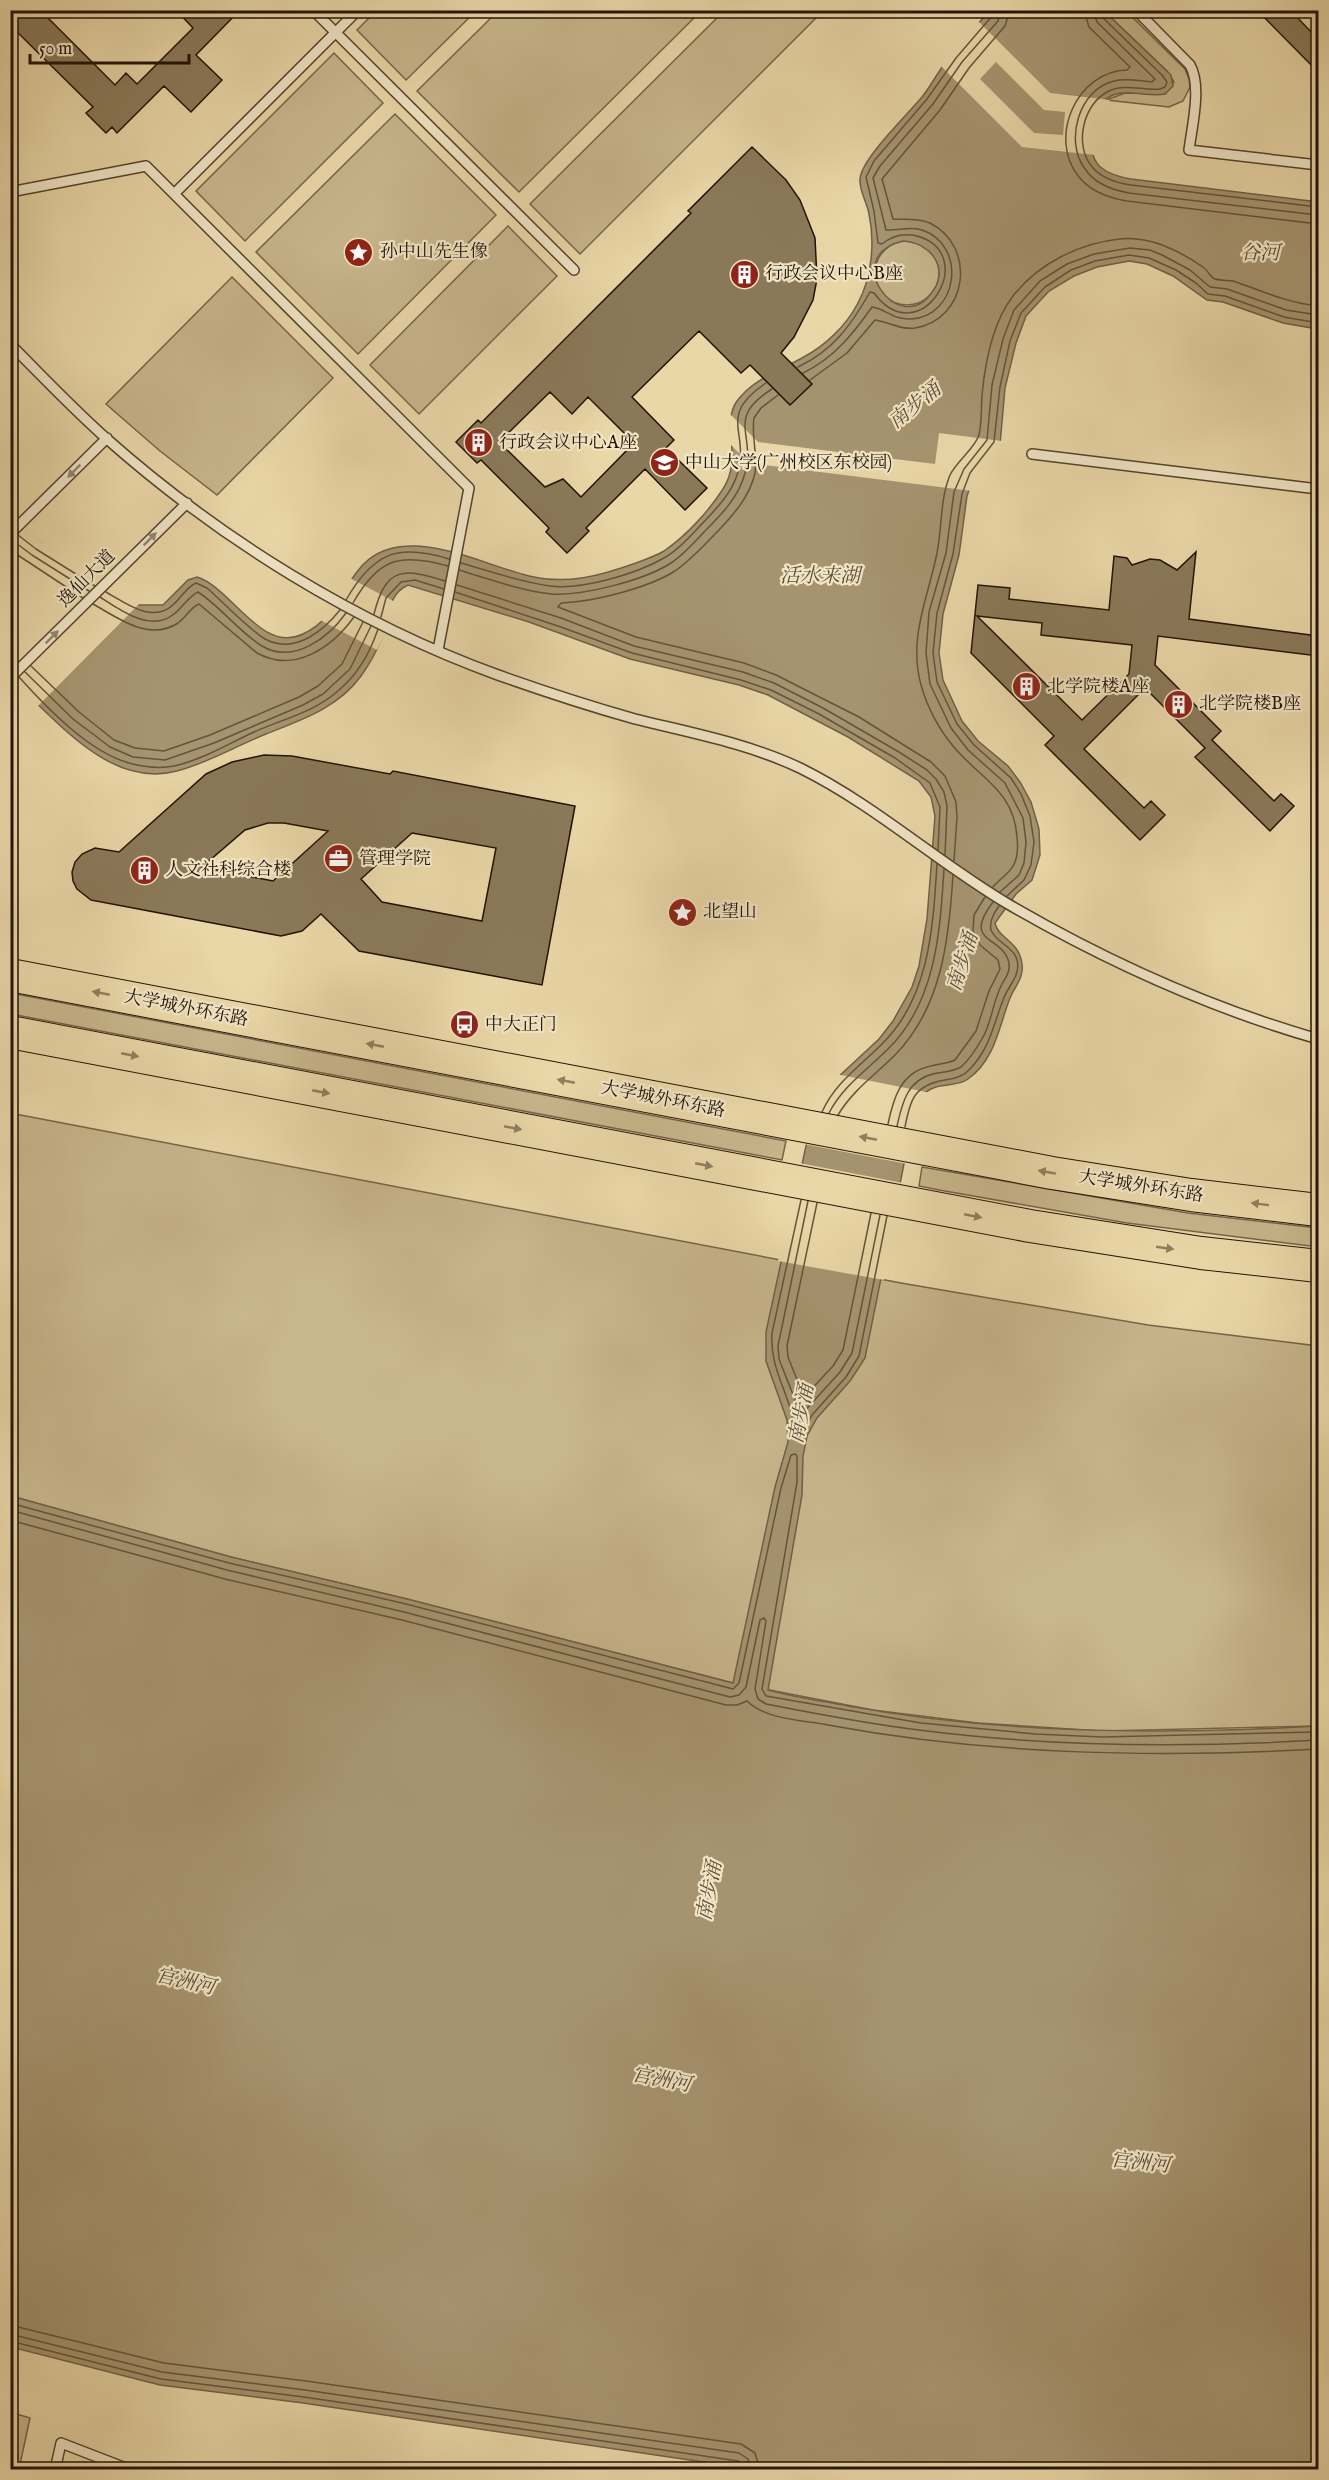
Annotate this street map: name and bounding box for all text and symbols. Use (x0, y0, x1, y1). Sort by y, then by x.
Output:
scale bar (30, 27, 189, 65)
text: 50 m (39, 38, 72, 61)
place icon: 孙中山先生像 (343, 236, 375, 268)
place label: 孙中山先生像 (380, 241, 488, 264)
water label: 谷河 (1240, 241, 1283, 266)
building icon: 行政会议中心B座 (728, 258, 760, 290)
place label: 行政会议中心B座 (765, 263, 903, 286)
water label: 南步涌 (884, 376, 948, 435)
building icon: 行政会议中心A座 (462, 427, 494, 459)
place label: 行政会议中心A座 (499, 432, 637, 455)
school or university icon: 中山大学(广州校区东校园) (648, 447, 680, 479)
place label: 中山大学(广州校区东校园) (685, 452, 892, 475)
one-way arrow (67, 464, 81, 478)
one-way arrow (143, 532, 157, 547)
street label: 逸仙大道 (53, 545, 121, 613)
water label: 活水来湖 (780, 564, 863, 589)
one-way arrow (45, 630, 59, 645)
building icon: 北学院楼A座 (1010, 671, 1042, 703)
place label: 北学院楼A座 (1047, 676, 1149, 699)
building icon: 北学院楼B座 (1162, 688, 1194, 720)
place label: 北学院楼B座 (1199, 693, 1301, 716)
office icon: 管理学院 (322, 843, 354, 875)
place label: 管理学院 (359, 848, 431, 871)
building icon: 人文社科综合楼 (128, 854, 160, 886)
place label: 人文社科综合楼 (165, 859, 291, 882)
place icon: 北望山 (666, 896, 698, 928)
place label: 北望山 (703, 901, 757, 924)
water label: 南步涌 (942, 928, 985, 994)
street label: 大学城外环东路 (122, 986, 250, 1032)
one-way arrow (91, 988, 110, 997)
bus stop icon: 中大正门 (448, 1009, 480, 1041)
place label: 中大正门 (485, 1014, 557, 1037)
one-way arrow (365, 1040, 384, 1049)
one-way arrow (121, 1051, 140, 1060)
one-way arrow (557, 1076, 576, 1085)
street label: 大学城外环东路 (599, 1077, 727, 1123)
one-way arrow (312, 1088, 331, 1097)
one-way arrow (504, 1124, 523, 1133)
one-way arrow (858, 1133, 877, 1142)
one-way arrow (695, 1161, 714, 1170)
street label: 大学城外环东路 (1077, 1166, 1205, 1208)
one-way arrow (1037, 1167, 1056, 1176)
one-way arrow (1251, 1199, 1270, 1208)
one-way arrow (963, 1212, 982, 1221)
one-way arrow (1155, 1243, 1174, 1252)
water label: 南步涌 (784, 1380, 820, 1446)
water label: 南步涌 (692, 1857, 728, 1923)
water label: 官洲河 (153, 1963, 220, 2002)
water label: 官洲河 (629, 2062, 696, 2099)
water label: 官洲河 (1109, 2147, 1174, 2179)

